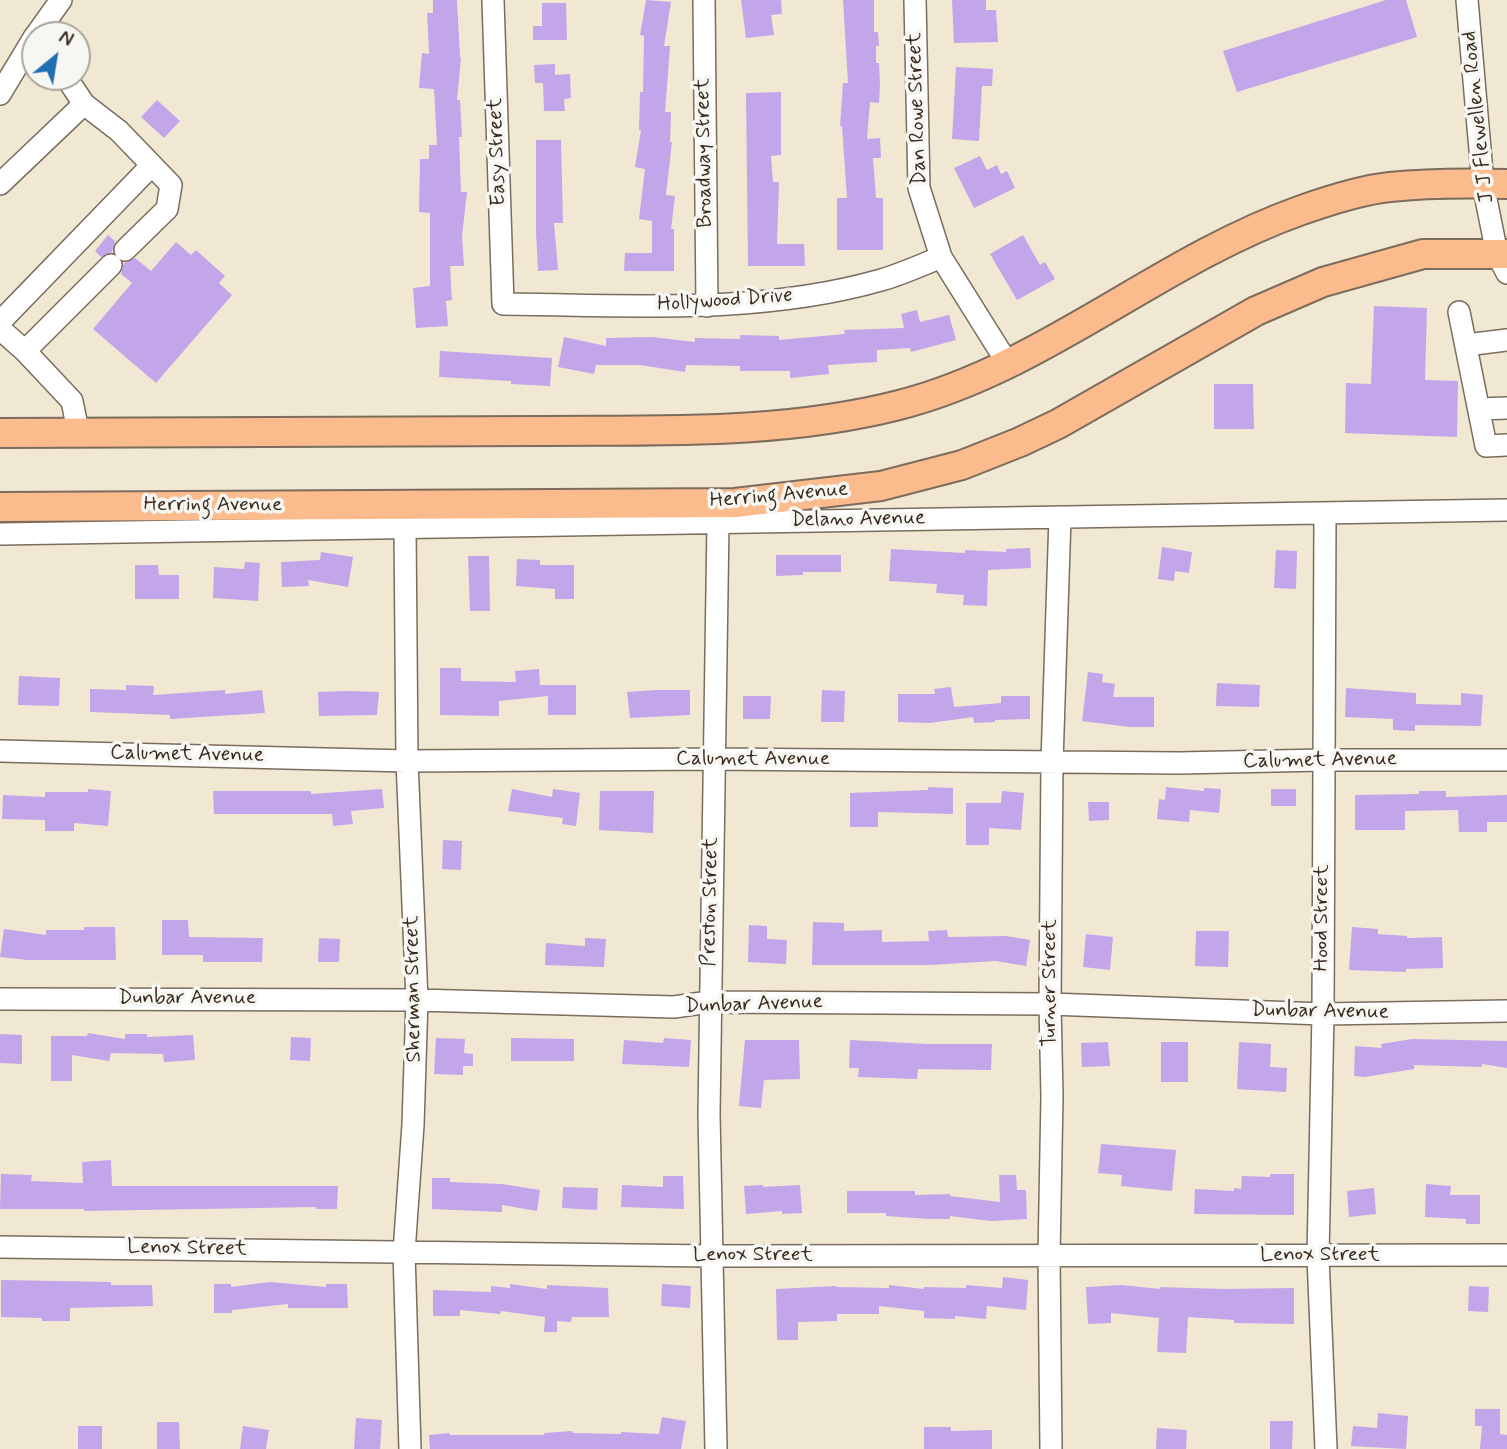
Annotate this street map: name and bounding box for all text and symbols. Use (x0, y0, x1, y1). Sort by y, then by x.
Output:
north arrow (21, 21, 91, 91)
text: N (54, 25, 77, 53)
street label: J J Flewellen Road (1457, 30, 1501, 204)
street label: Dan Rowe Street (903, 32, 933, 186)
street label: Broadway Street (691, 78, 719, 228)
street label: Easy Street (484, 97, 512, 207)
street label: Hollywood Drive (657, 284, 793, 318)
street label: Herring Avenue (709, 477, 849, 515)
street label: Herring Avenue (144, 493, 282, 519)
street label: Delano Avenue (791, 506, 925, 534)
street label: Calumet Avenue (110, 741, 264, 769)
street label: Calumet Avenue (676, 747, 830, 773)
street label: Calumet Avenue (1243, 747, 1397, 775)
street label: Preston Street (697, 837, 725, 967)
street label: Hood Street (1310, 864, 1336, 972)
street label: Sherman Street (400, 915, 428, 1063)
street label: Turner Street (1038, 919, 1064, 1047)
street label: Dunbar Avenue (118, 986, 256, 1012)
street label: Dunbar Avenue (685, 990, 823, 1020)
street label: Dunbar Avenue (1251, 998, 1389, 1026)
street label: Lenox Street (127, 1235, 247, 1263)
street label: Lenox Street (693, 1243, 813, 1269)
street label: Lenox Street (1260, 1243, 1380, 1269)

